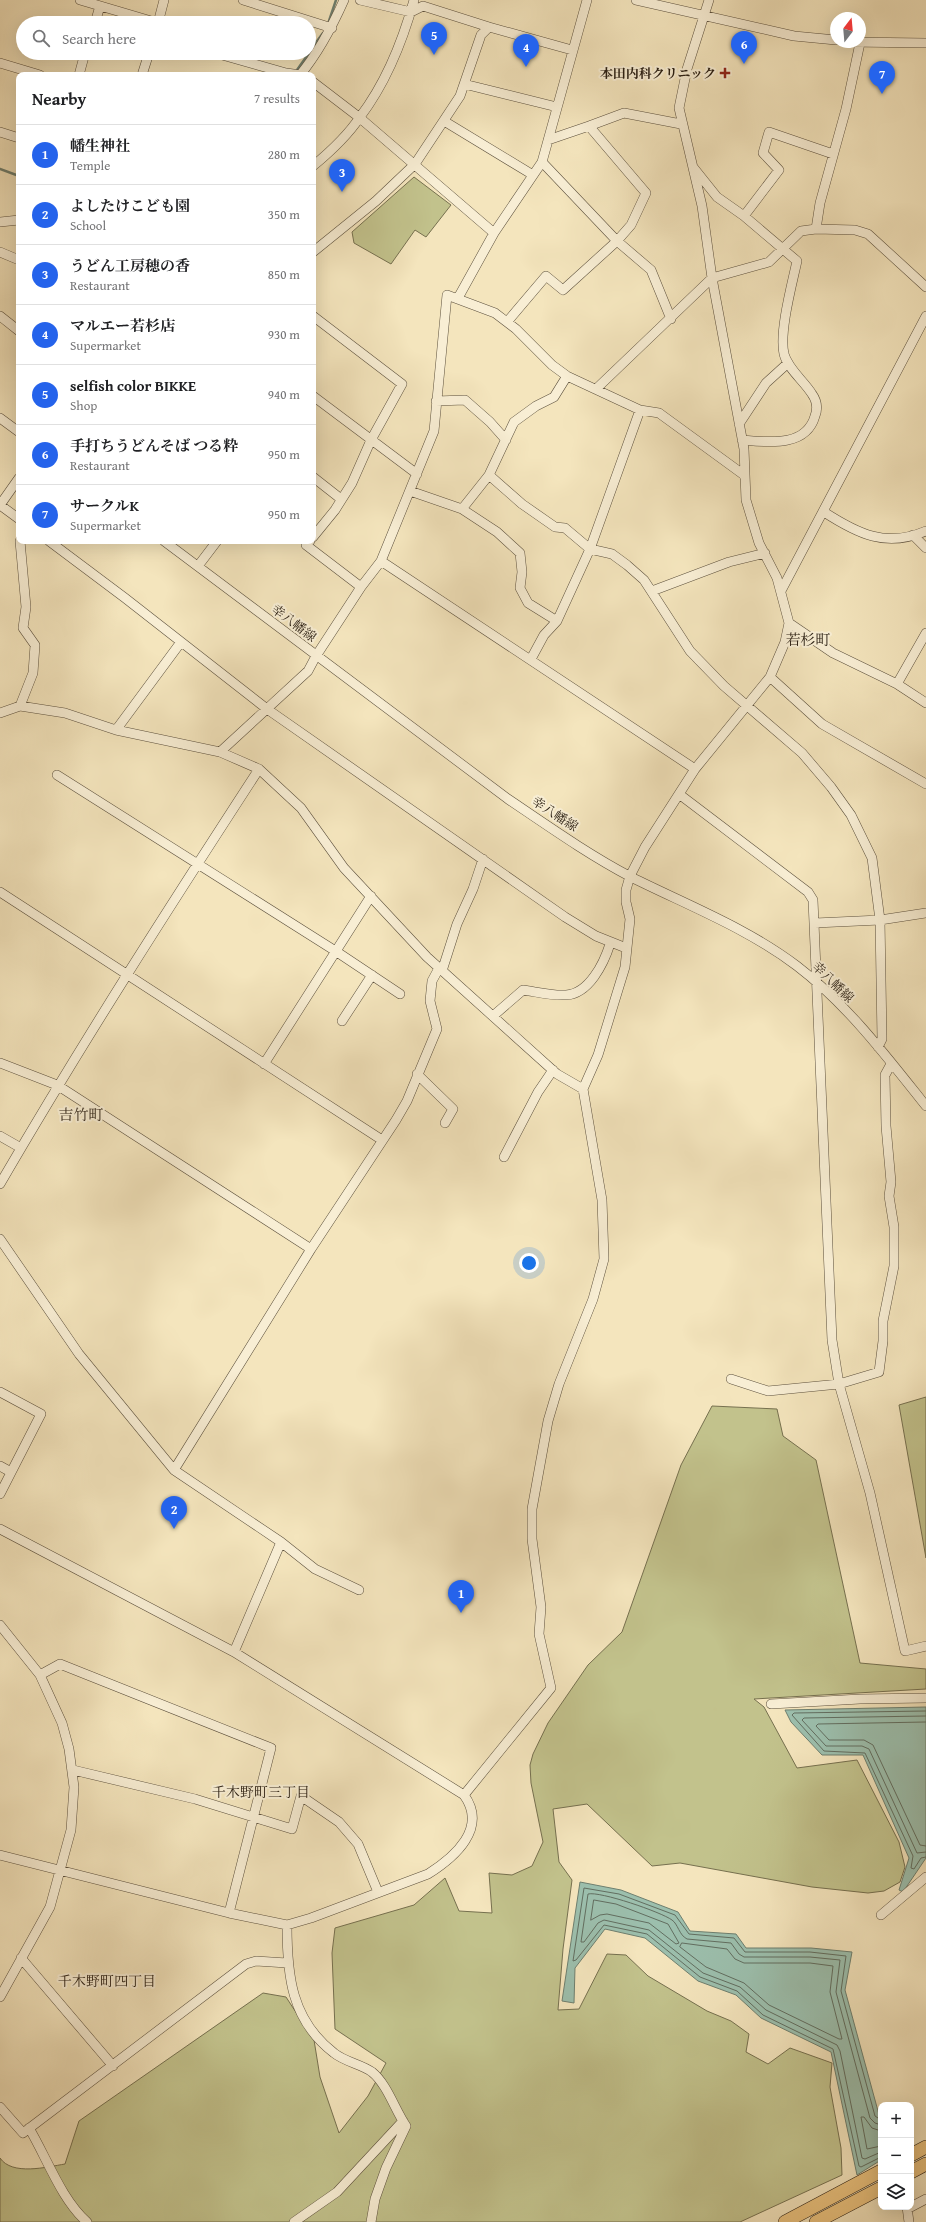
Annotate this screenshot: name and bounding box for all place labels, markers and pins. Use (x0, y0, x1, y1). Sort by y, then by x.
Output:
pin: 5 (421, 22, 447, 55)
pin: 6 (731, 31, 757, 64)
pin: 4 (513, 34, 539, 67)
pin: 7 (869, 61, 895, 94)
place label: 本田内科クリニック (600, 64, 716, 83)
marker: 本田内科クリニック (719, 67, 731, 79)
pin: 3 (329, 159, 355, 192)
pin: 2 (161, 1496, 187, 1529)
pin: 1 (448, 1580, 474, 1613)

